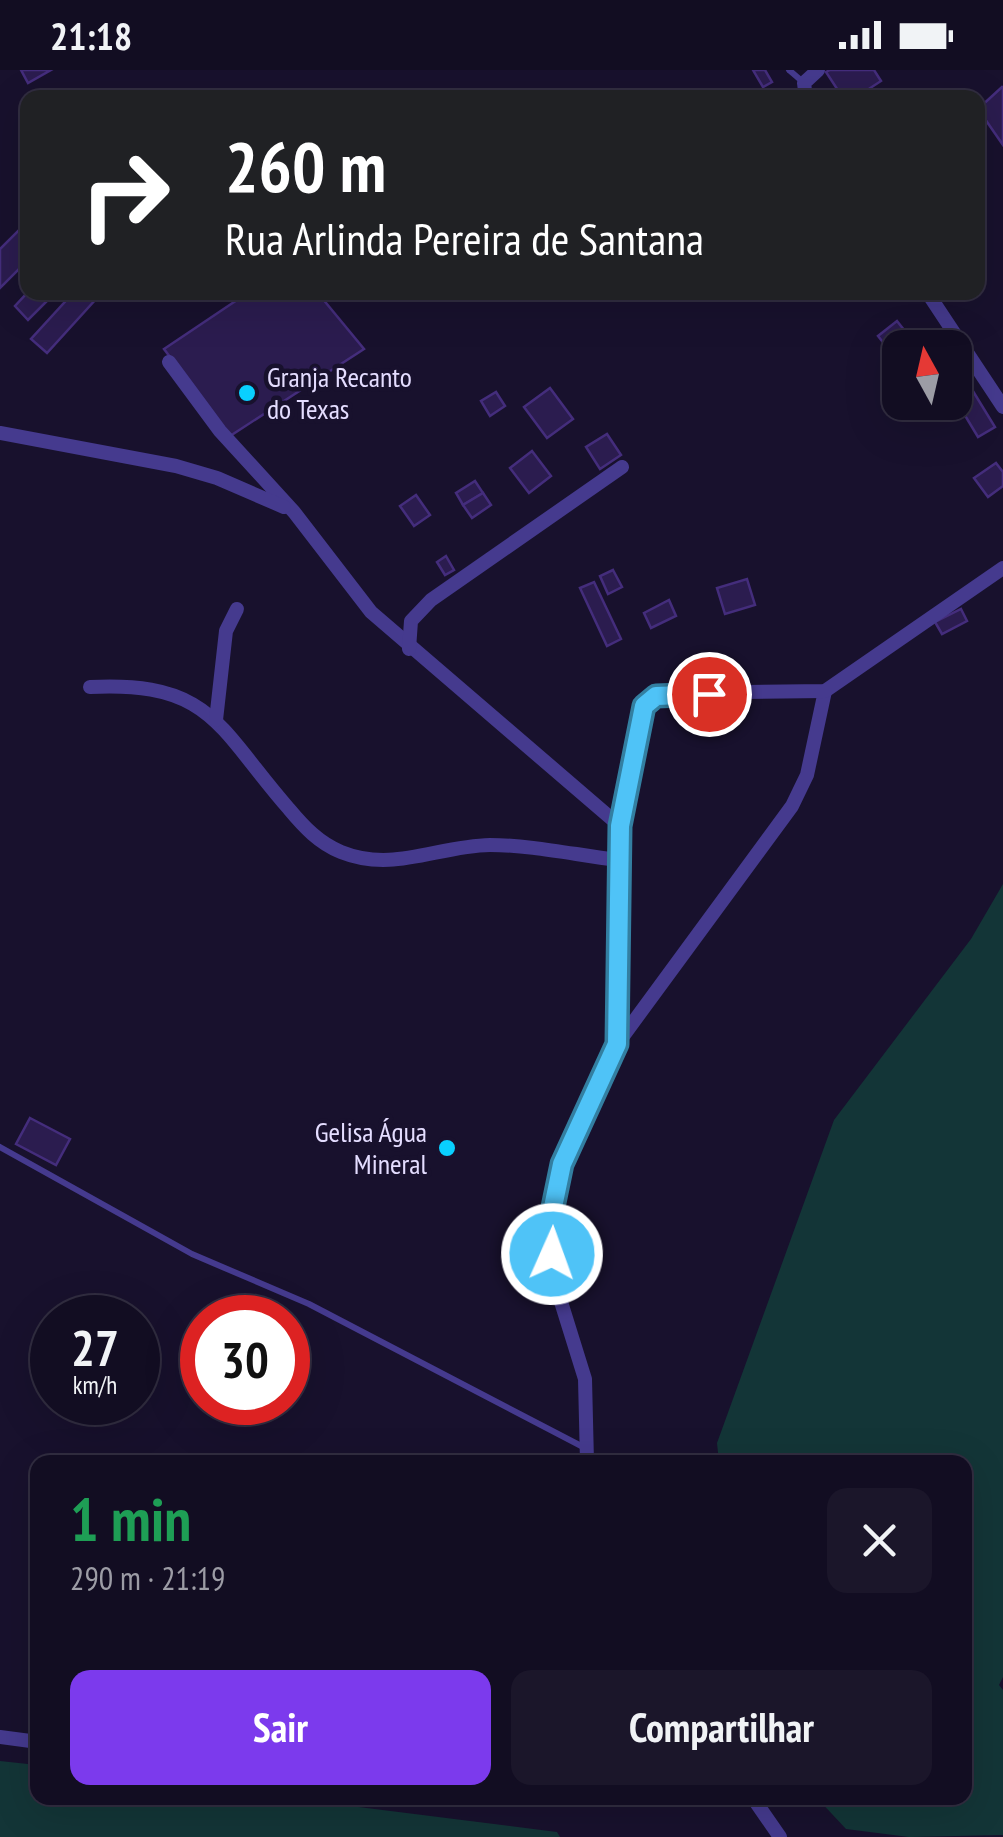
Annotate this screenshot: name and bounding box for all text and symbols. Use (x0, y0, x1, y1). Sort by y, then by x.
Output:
text: 21:18 (50, 11, 132, 60)
text: 260 m (225, 121, 386, 211)
icon: right (60, 130, 190, 260)
text: Rua Arlinda Pereira de Santana (225, 209, 704, 267)
north arrow (882, 330, 972, 420)
map controls (882, 330, 972, 420)
place label: Granja Recanto do Texas (267, 358, 412, 427)
marker: Granja Recanto do Texas (236, 382, 258, 404)
pin (667, 652, 752, 737)
icon: arrive (682, 667, 737, 722)
place label: Gelisa Água Mineral (315, 1113, 427, 1182)
marker: Gelisa Água Mineral (436, 1137, 458, 1159)
position arrow (500, 1202, 604, 1306)
speed limit sign: 30 (180, 1295, 310, 1425)
text: 27 (71, 1315, 119, 1380)
text: km/h (73, 1369, 117, 1401)
text: 1 min (70, 1480, 191, 1558)
button: close (827, 1488, 932, 1593)
text: 290 m · 21:19 (70, 1557, 225, 1599)
button: Sair (70, 1670, 491, 1785)
button: Compartilhar (511, 1670, 932, 1785)

